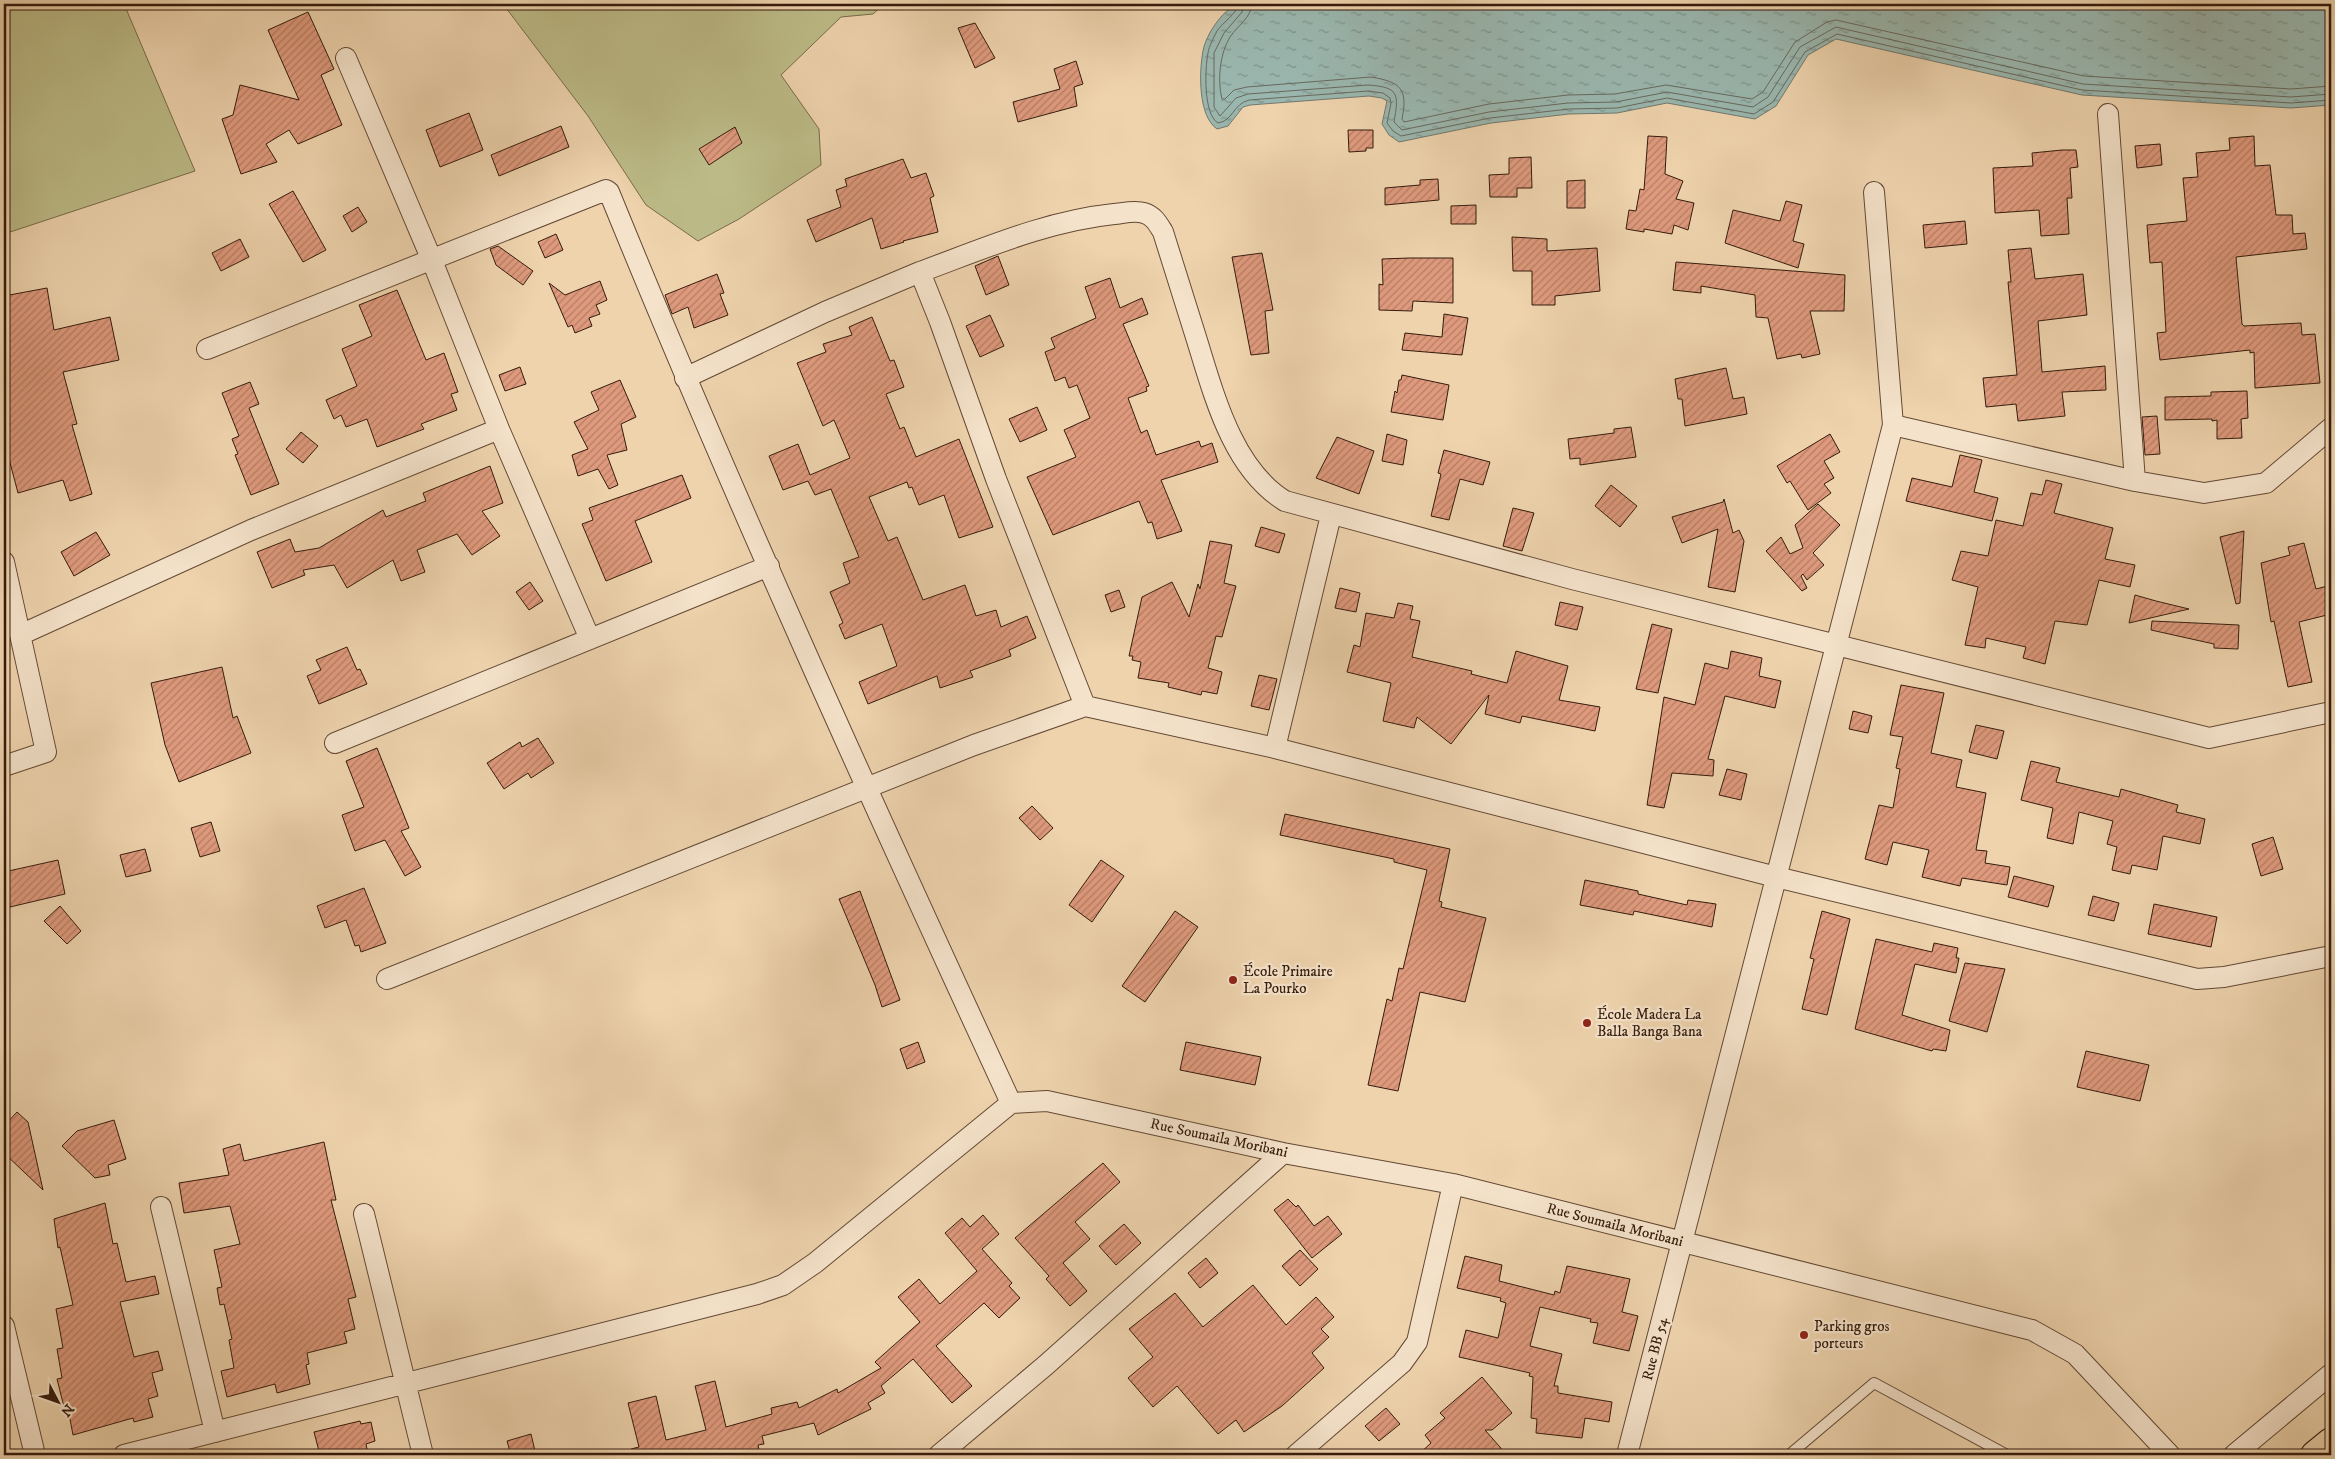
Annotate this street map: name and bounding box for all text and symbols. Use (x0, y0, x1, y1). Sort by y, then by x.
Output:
place label: École Primaire La Pourko (1243, 962, 1333, 998)
marker: École Primaire La Pourko (1227, 974, 1239, 986)
place label: École Madera La Balla Banga Bana (1597, 1005, 1703, 1041)
marker: École Madera La Balla Banga Bana (1581, 1017, 1593, 1029)
street label: Rue Soumaila Moribani (1149, 1114, 1290, 1162)
street label: Rue Soumaila Moribani (1545, 1199, 1685, 1251)
street label: Rue BB 54 (1638, 1315, 1672, 1382)
place label: Parking gros porteurs (1813, 1317, 1889, 1353)
marker: Parking gros porteurs (1798, 1329, 1810, 1341)
north arrow (32, 1376, 82, 1426)
text: N (56, 1400, 78, 1420)

